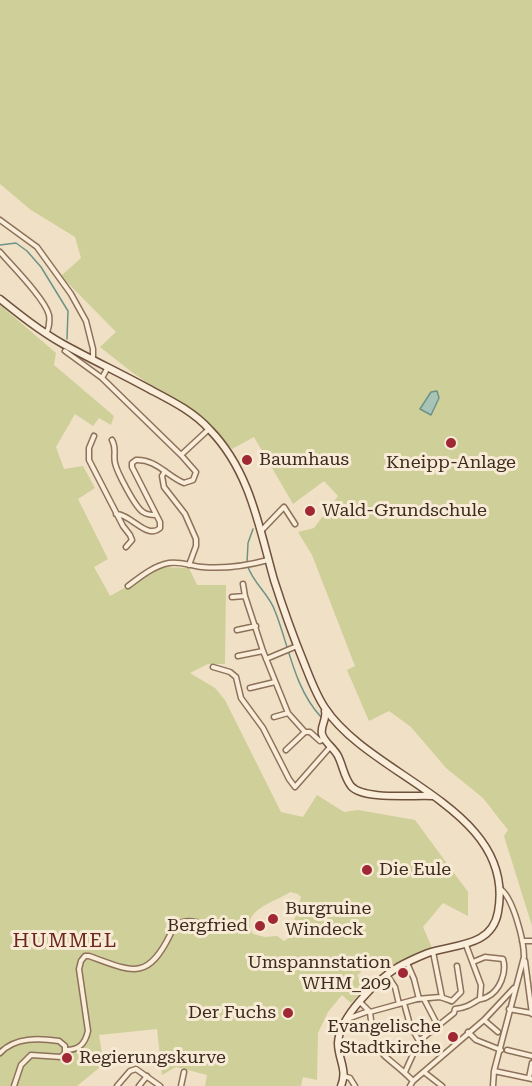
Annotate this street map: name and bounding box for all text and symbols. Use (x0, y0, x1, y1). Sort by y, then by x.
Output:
marker: Kneipp-Anlage (444, 436, 458, 450)
place label: Baumhaus (259, 449, 349, 471)
place label: Kneipp-Anlage (386, 452, 516, 474)
marker: Baumhaus (240, 453, 254, 467)
place label: Wald-Grundschule (322, 500, 487, 522)
marker: Wald-Grundschule (303, 504, 317, 518)
place label: Die Eule (379, 859, 451, 881)
marker: Die Eule (360, 863, 374, 877)
place label: Burgruine Windeck (285, 898, 371, 940)
marker: Burgruine Windeck (266, 912, 280, 926)
place label: Bergfried (167, 915, 248, 937)
marker: Bergfried (253, 919, 267, 933)
district label: HUMMEL (12, 929, 118, 953)
place label: Umspannstation WHM_209 (248, 952, 391, 994)
marker: Umspannstation WHM_209 (396, 966, 410, 980)
place label: Der Fuchs (188, 1002, 276, 1024)
marker: Der Fuchs (281, 1006, 295, 1020)
place label: Evangelische Stadtkirche (327, 1016, 441, 1058)
marker: Evangelische Stadtkirche (446, 1030, 460, 1044)
place label: Regierungskurve (79, 1047, 226, 1069)
marker: Regierungskurve (60, 1051, 74, 1065)

